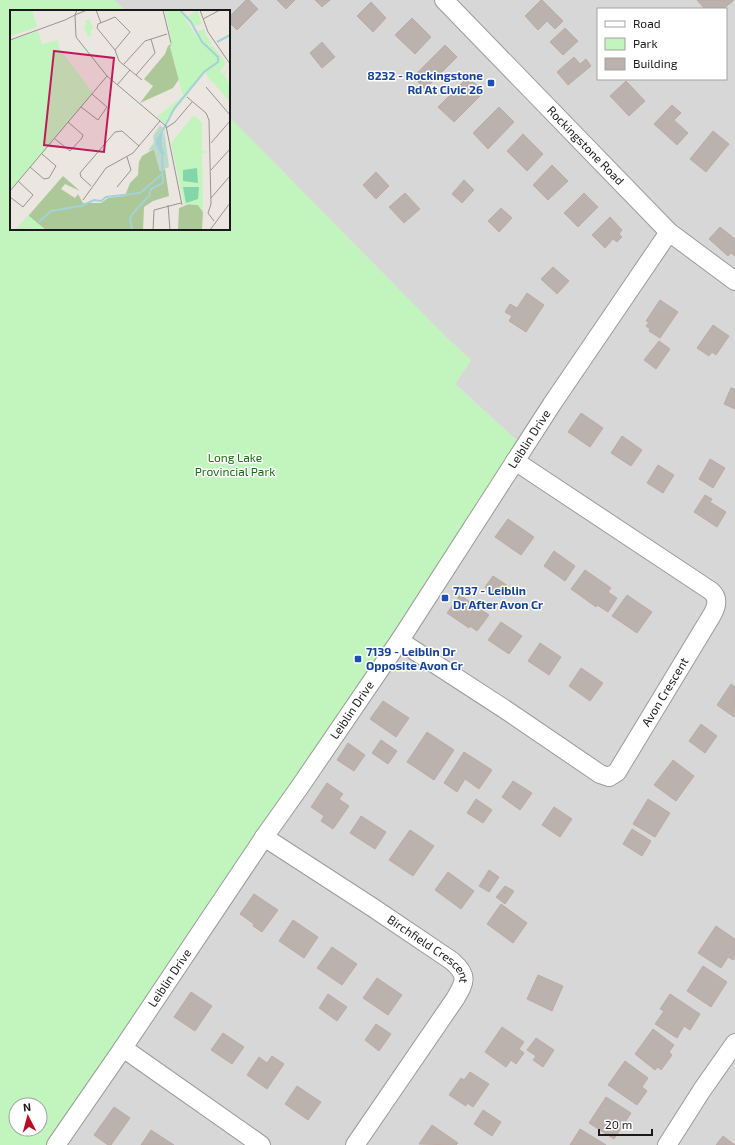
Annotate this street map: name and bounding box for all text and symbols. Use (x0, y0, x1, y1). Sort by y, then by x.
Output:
legend (597, 8, 727, 80)
inset map (10, 10, 230, 230)
text: Road (633, 16, 661, 30)
text: Park (633, 36, 658, 50)
text: Building (633, 56, 678, 70)
place label: 8232 - Rockingstone Rd At Civic 26 (367, 68, 483, 96)
marker: 8232 - Rockingstone Rd At Civic 26 (486, 78, 496, 88)
street label: Rockingstone Road (545, 103, 627, 187)
street label: Leiblin Drive (504, 407, 553, 471)
park label: Long Lake Provincial Park (195, 450, 275, 478)
place label: 7137 - Leiblin Dr After Avon Cr (453, 583, 543, 611)
marker: 7137 - Leiblin Dr After Avon Cr (440, 593, 450, 603)
place label: 7139 - Leiblin Dr Opposite Avon Cr (366, 644, 463, 672)
marker: 7139 - Leiblin Dr Opposite Avon Cr (353, 654, 363, 664)
street label: Avon Crescent (638, 654, 691, 729)
street label: Leiblin Drive (327, 678, 376, 741)
street label: Birchfield Crescent (385, 912, 472, 984)
street label: Leiblin Drive (144, 946, 193, 1009)
north arrow (8, 1097, 48, 1137)
text: N (22, 1100, 32, 1113)
scale bar (599, 1111, 652, 1137)
text: 20 m (605, 1117, 632, 1131)

